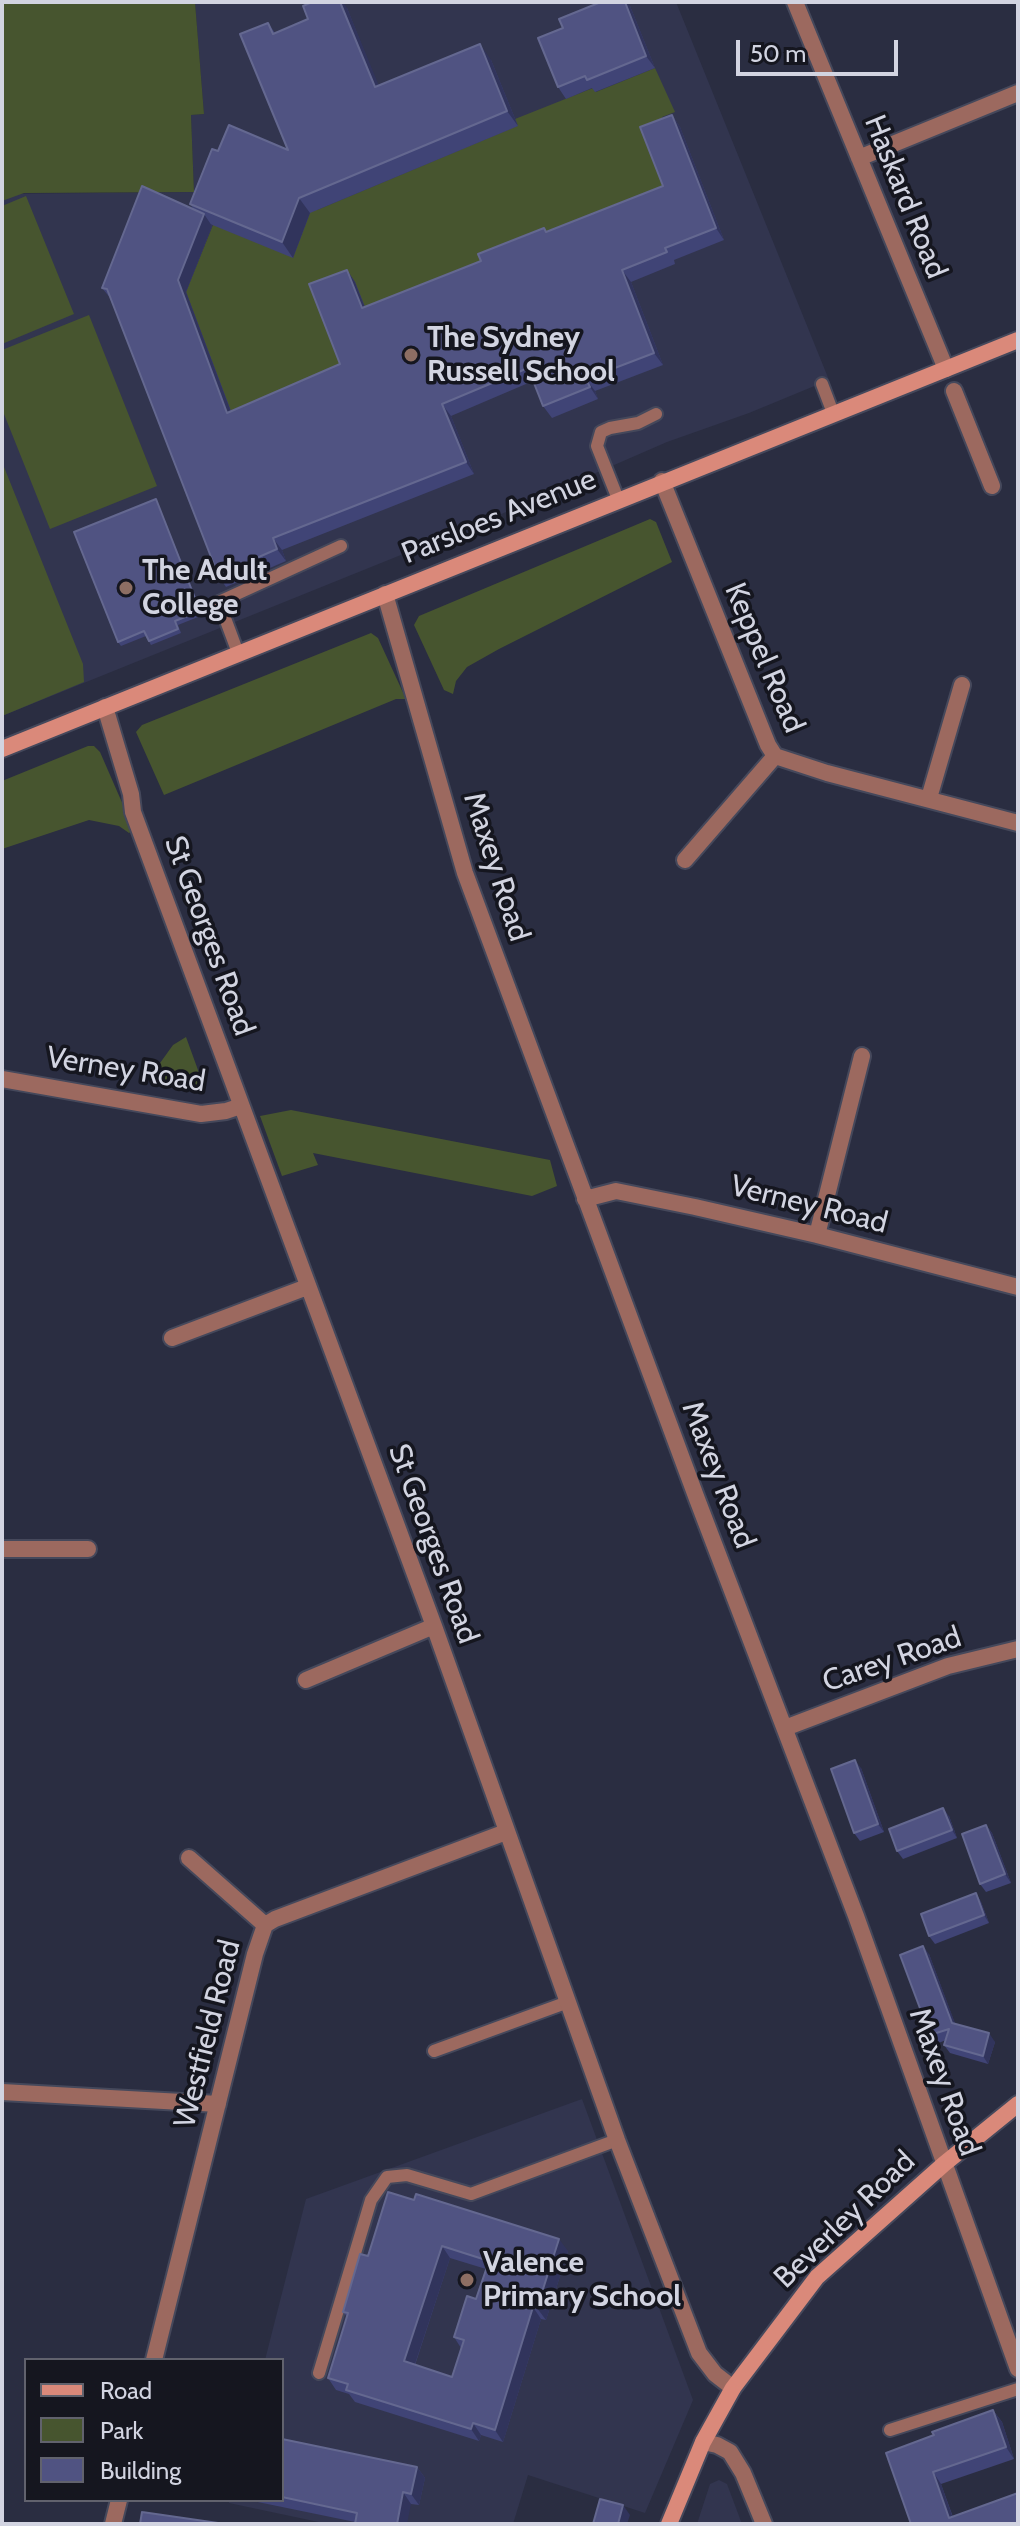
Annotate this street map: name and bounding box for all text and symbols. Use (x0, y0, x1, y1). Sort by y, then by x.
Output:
scale bar (740, 24, 902, 74)
text: 50 m (750, 39, 806, 68)
street label: Haskard Road (856, 110, 954, 284)
place label: The Sydney Russell School (427, 320, 615, 390)
marker: The Sydney Russell School (402, 346, 420, 364)
street label: Parsloes Avenue (397, 462, 601, 572)
place label: The Adult College (142, 553, 267, 624)
street label: Keppel Road (716, 578, 812, 738)
marker: The Adult College (117, 579, 135, 597)
street label: Maxey Road (455, 788, 537, 946)
street label: St Georges Road (156, 831, 262, 1041)
street label: Verney Road (44, 1040, 208, 1100)
street label: Verney Road (727, 1168, 891, 1242)
street label: Maxey Road (674, 1396, 762, 1554)
street label: St Georges Road (380, 1439, 486, 1649)
street label: Carey Road (818, 1620, 966, 1700)
street label: Westfield Road (167, 1936, 249, 2132)
street label: Maxey Road (901, 2003, 987, 2161)
street label: Beverley Road (767, 2144, 923, 2296)
place label: Valence Primary School (483, 2245, 681, 2316)
marker: Valence Primary School (458, 2271, 476, 2289)
legend (24, 2358, 284, 2502)
text: Road (100, 2376, 152, 2405)
text: Park (100, 2416, 143, 2445)
text: Building (100, 2456, 181, 2485)

